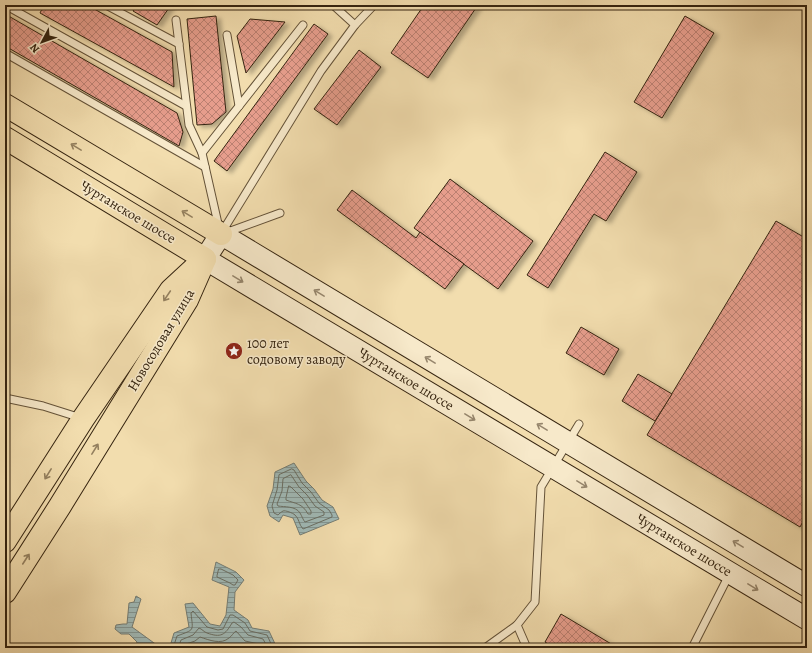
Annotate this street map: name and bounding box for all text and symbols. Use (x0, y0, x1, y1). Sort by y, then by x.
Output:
north arrow (22, 22, 62, 62)
text: N (27, 40, 43, 56)
one-way arrow (70, 143, 82, 151)
street label: Чуртанское шоссе (77, 176, 179, 248)
one-way arrow (182, 210, 193, 218)
one-way arrow (232, 275, 243, 283)
street label: Новосодовая улица (123, 285, 199, 395)
one-way arrow (314, 289, 325, 297)
one-way arrow (163, 290, 171, 301)
place label: 100 лет содовому заводу (247, 334, 346, 369)
place icon: 100 лет содовому заводу (224, 341, 244, 361)
street label: Чуртанское шоссе (355, 343, 457, 415)
one-way arrow (424, 355, 436, 363)
one-way arrow (464, 414, 476, 422)
one-way arrow (536, 422, 548, 430)
one-way arrow (92, 443, 100, 455)
one-way arrow (44, 468, 52, 479)
one-way arrow (576, 481, 588, 489)
street label: Чуртанское шоссе (633, 509, 735, 581)
one-way arrow (732, 539, 744, 547)
one-way arrow (22, 554, 30, 565)
one-way arrow (747, 583, 759, 591)

